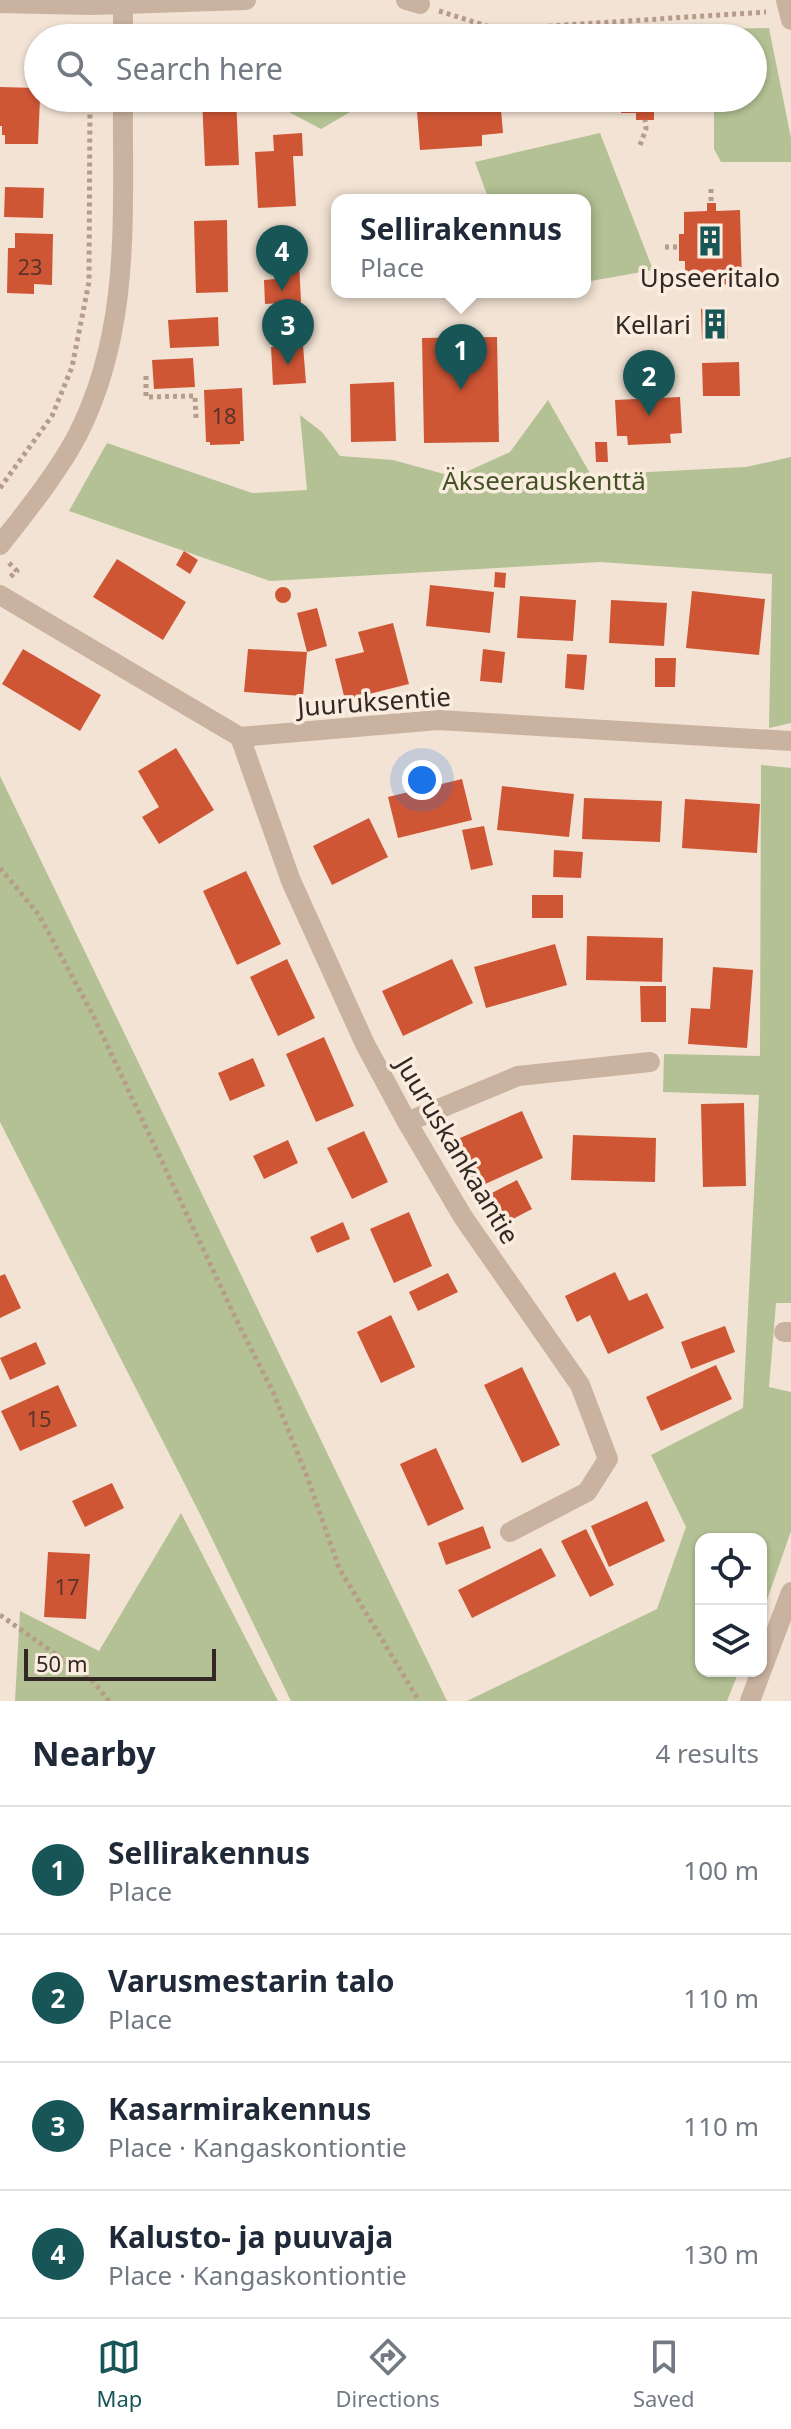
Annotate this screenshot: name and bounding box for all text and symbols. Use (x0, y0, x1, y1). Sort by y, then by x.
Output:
search box (24, 24, 767, 112)
icon: search (52, 46, 96, 90)
text: Search here (116, 48, 283, 89)
popup (331, 194, 591, 298)
text: Sellirakennus (360, 208, 562, 249)
building icon: Upseeritalo (693, 224, 727, 258)
pin: 4 (256, 225, 308, 291)
text: Place (360, 249, 424, 285)
house number: 23 (17, 251, 43, 281)
place label: Upseeritalo (640, 259, 780, 295)
pin: 3 (262, 299, 314, 365)
place label: Kellari (615, 306, 691, 342)
building icon: Kellari (698, 307, 732, 341)
pin: 1 (435, 324, 487, 390)
pin: 2 (623, 350, 675, 416)
house number: 18 (211, 400, 237, 430)
park label: Äkseerauskenttä (442, 462, 646, 498)
street label: Juuruksentie (293, 678, 452, 725)
your location (402, 760, 442, 800)
street label: Juuruskankaantie (386, 1047, 528, 1251)
house number: 15 (26, 1403, 52, 1433)
map controls (695, 1533, 767, 1677)
button: locate (695, 1533, 767, 1605)
house number: 17 (54, 1571, 80, 1601)
button: layers (695, 1605, 767, 1677)
scale bar (24, 1645, 216, 1681)
text: 50 m (36, 1648, 87, 1678)
text: Nearby (32, 1730, 156, 1776)
text: 4 results (655, 1735, 759, 1771)
text: Sellirakennus (108, 1832, 310, 1873)
text: 1 (51, 1852, 65, 1888)
text: 100 m (683, 1852, 759, 1888)
text: Place (108, 1873, 172, 1909)
text: Varusmestarin talo (108, 1960, 394, 2001)
text: 2 (51, 1980, 65, 2016)
text: 110 m (683, 1980, 759, 2016)
text: Place (108, 2001, 172, 2037)
text: Kasarmirakennus (108, 2088, 371, 2129)
text: 3 (51, 2108, 65, 2144)
text: 110 m (683, 2108, 759, 2144)
text: Place · Kangaskontiontie (108, 2129, 407, 2165)
text: Kalusto- ja puuvaja (108, 2216, 393, 2257)
text: 4 (51, 2236, 65, 2272)
text: 130 m (683, 2236, 759, 2272)
text: Place · Kangaskontiontie (108, 2257, 407, 2293)
tab: Map (97, 2335, 142, 2413)
tab: Directions (335, 2335, 440, 2413)
tab: Saved (633, 2335, 694, 2413)

